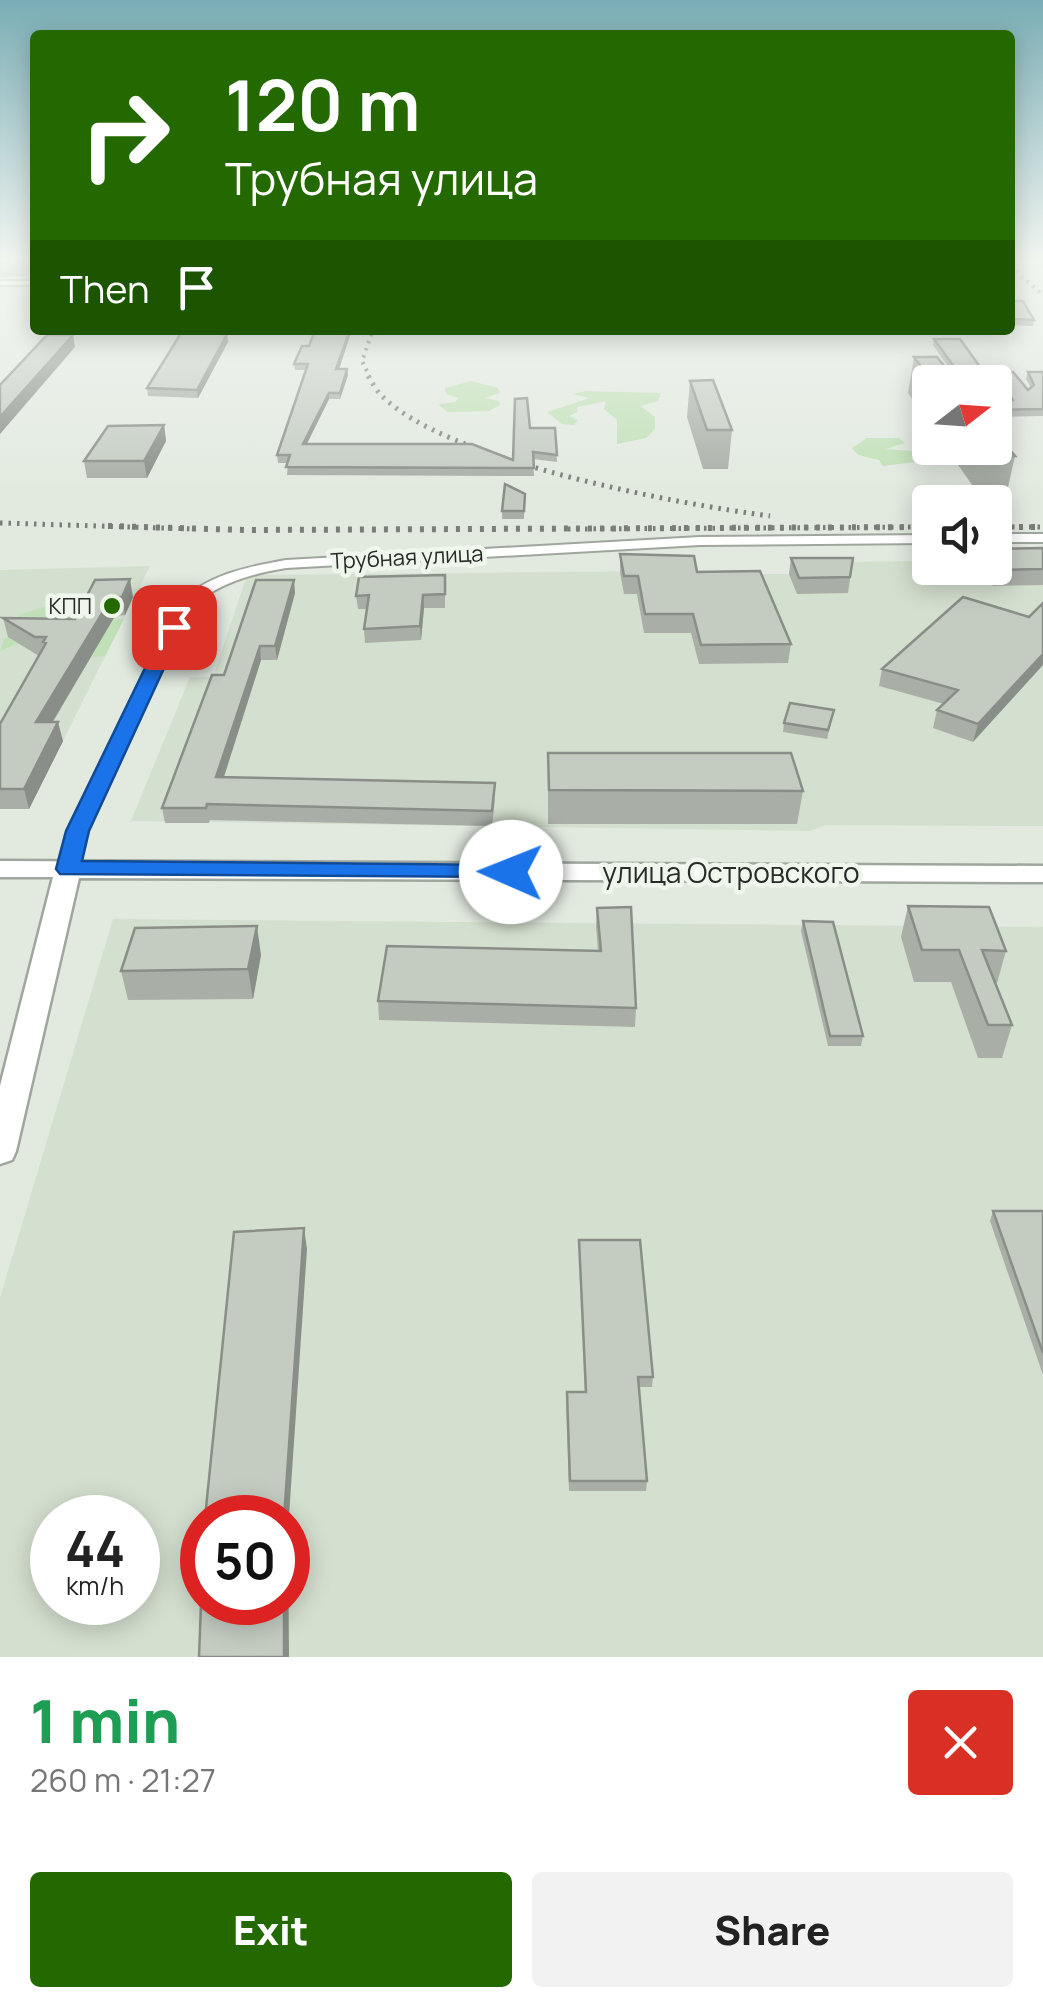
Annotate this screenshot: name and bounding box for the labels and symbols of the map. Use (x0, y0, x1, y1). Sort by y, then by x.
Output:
north arrow (912, 365, 1012, 465)
street label: Трубная улица (330, 538, 484, 576)
pin (132, 585, 217, 670)
place label: КПП (49, 591, 92, 621)
marker: КПП (101, 595, 123, 617)
position arrow (459, 820, 563, 924)
street label: улица Островского (602, 853, 860, 891)
speed limit sign: 50 (180, 1495, 310, 1625)

